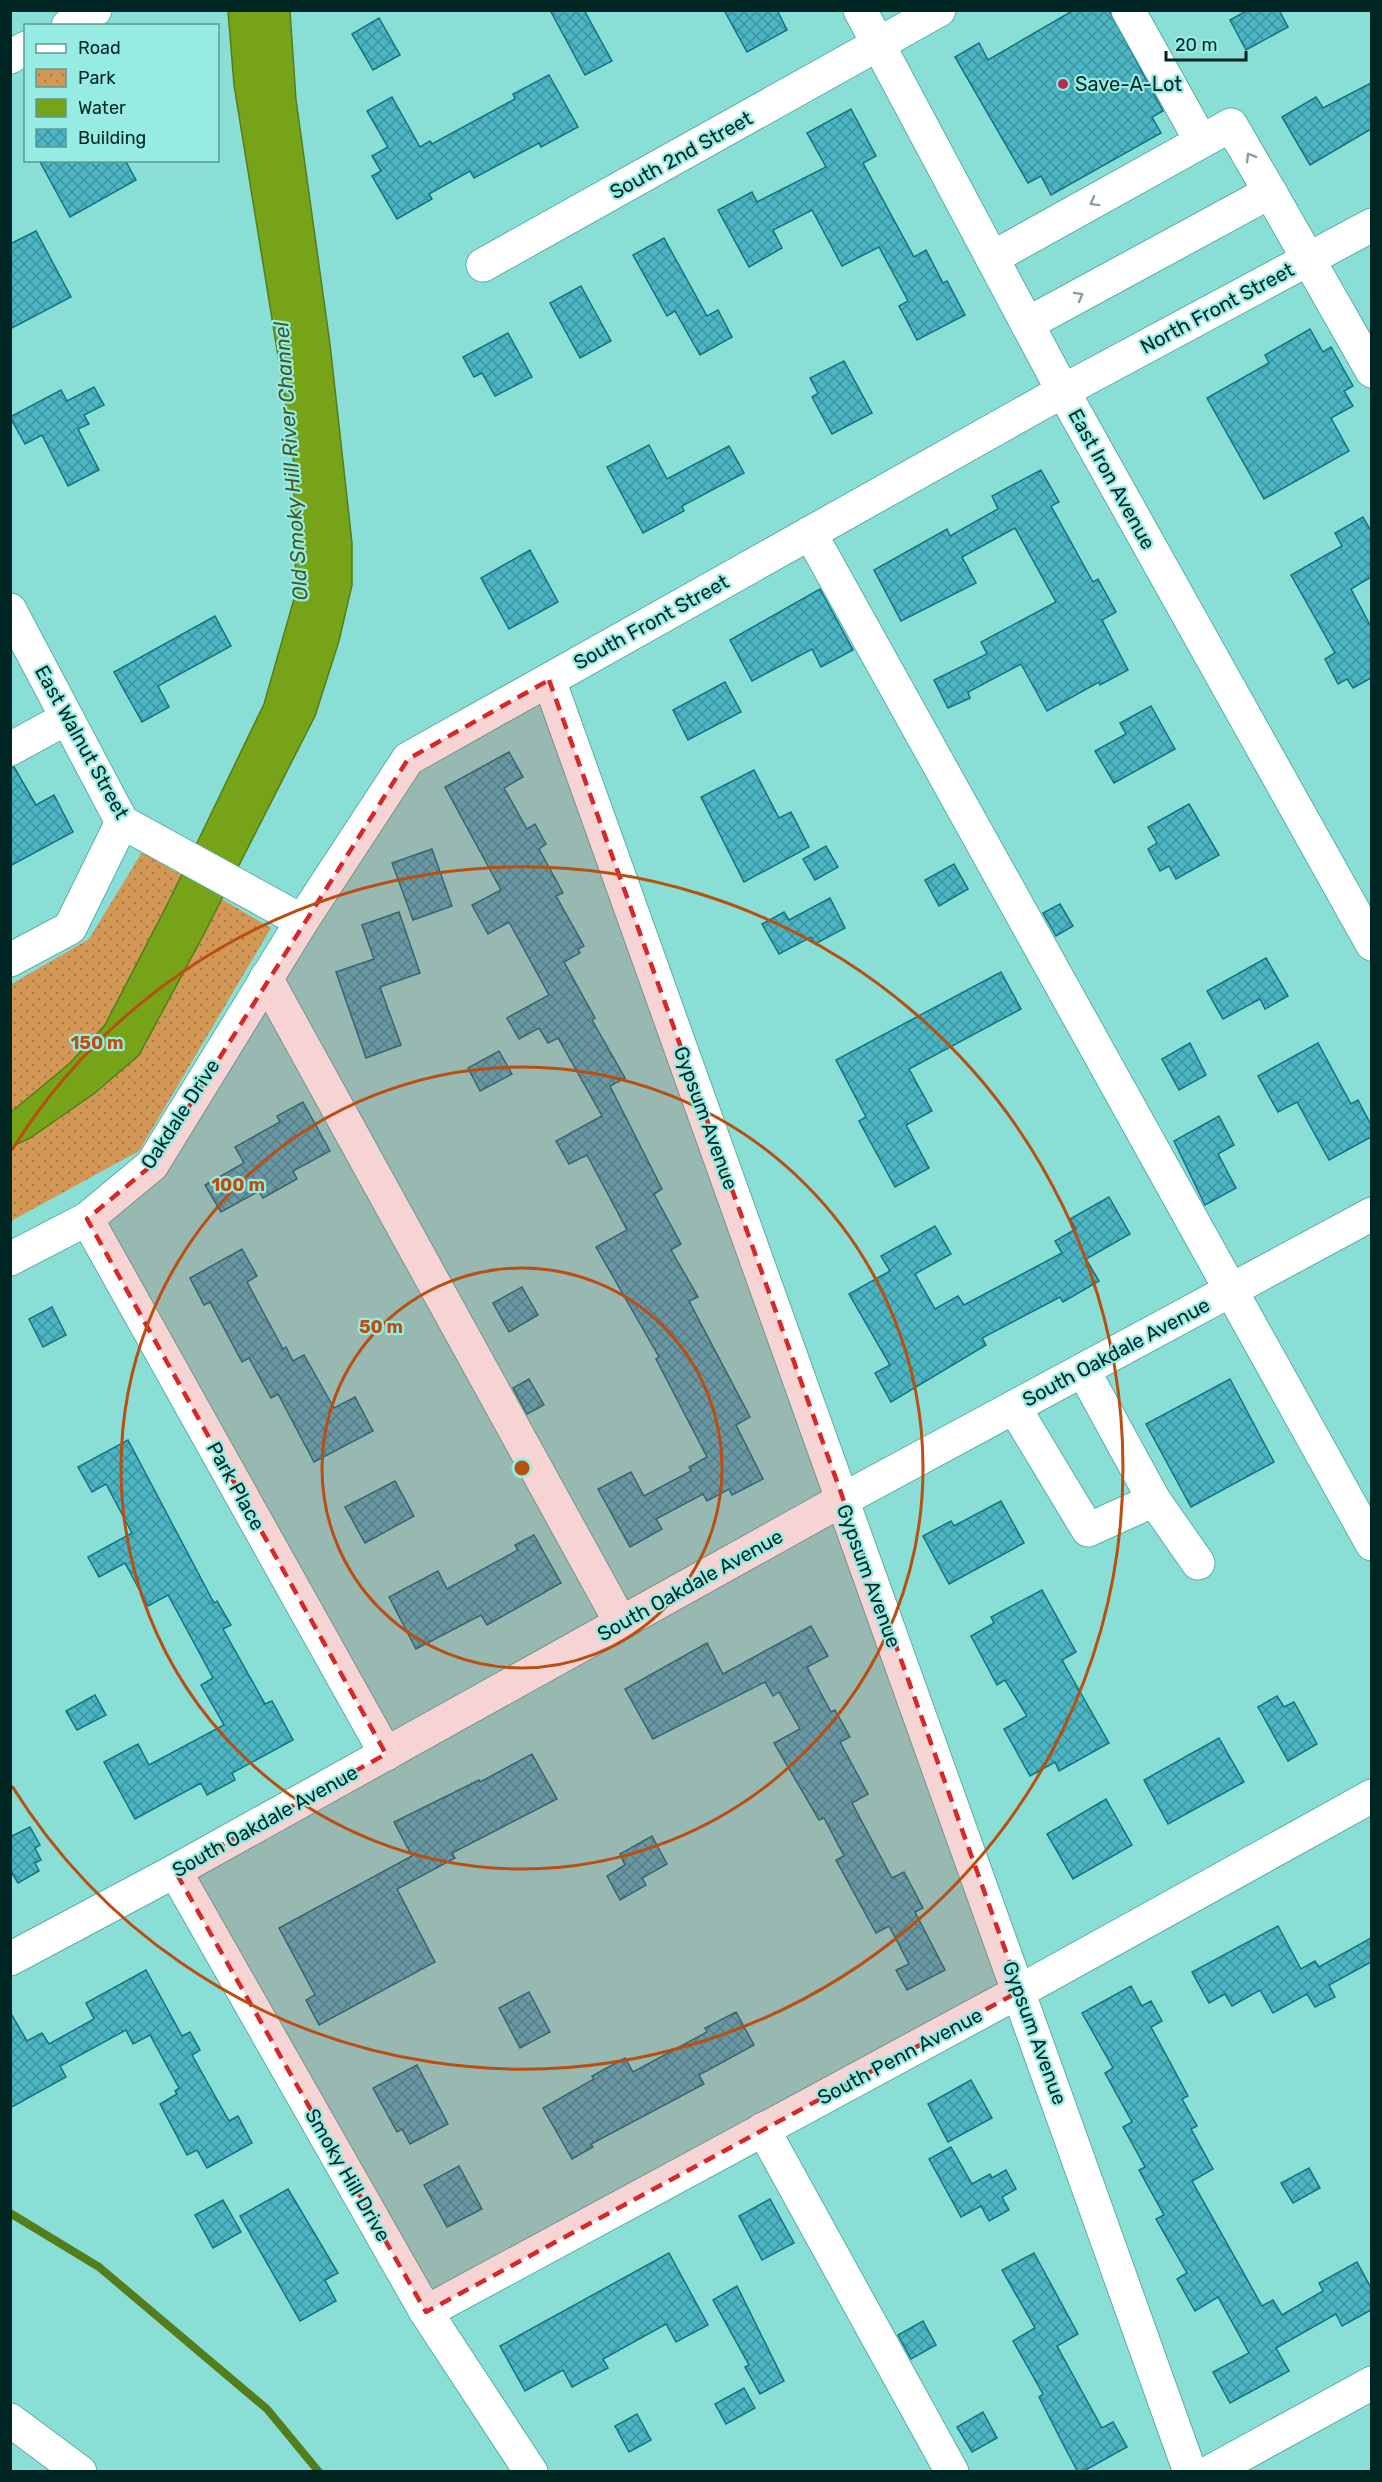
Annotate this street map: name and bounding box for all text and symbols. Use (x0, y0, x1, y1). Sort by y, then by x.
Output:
legend (24, 24, 219, 162)
scale bar (1166, 24, 1246, 62)
text: 20 m (1175, 34, 1217, 56)
text: Road (78, 37, 121, 59)
text: Park (78, 67, 116, 89)
place label: Save-A-Lot (1075, 72, 1182, 96)
marker: Save-A-Lot (1056, 77, 1070, 91)
text: Water (78, 97, 126, 119)
street label: South 2nd Street (605, 106, 757, 204)
text: Building (78, 127, 146, 149)
one-way arrow (1245, 153, 1257, 163)
one-way arrow (1090, 194, 1100, 206)
street label: North Front Street (1136, 257, 1298, 359)
one-way arrow (1073, 292, 1083, 303)
water label: Old Smoky Hill River Channel (268, 320, 313, 601)
street label: East Iron Avenue (1063, 405, 1161, 553)
street label: South Front Street (569, 569, 733, 675)
street label: East Walnut Street (30, 661, 134, 823)
text: 150 m (70, 1032, 124, 1054)
street label: Gypsum Avenue (669, 1043, 743, 1193)
street label: Oakdale Drive (136, 1054, 224, 1174)
text: 100 m (211, 1174, 265, 1196)
street label: South Oakdale Avenue (1018, 1292, 1214, 1412)
text: 50 m (359, 1316, 403, 1338)
street label: Park Place (202, 1438, 270, 1534)
centre of rings (512, 1458, 532, 1478)
street label: Gypsum Avenue (832, 1501, 906, 1651)
street label: South Oakdale Avenue (593, 1524, 787, 1646)
street label: South Oakdale Avenue (168, 1760, 362, 1882)
street label: Gypsum Avenue (998, 1958, 1072, 2108)
street label: South Penn Avenue (813, 2002, 987, 2110)
street label: Smoky Hill Drive (300, 2104, 396, 2246)

